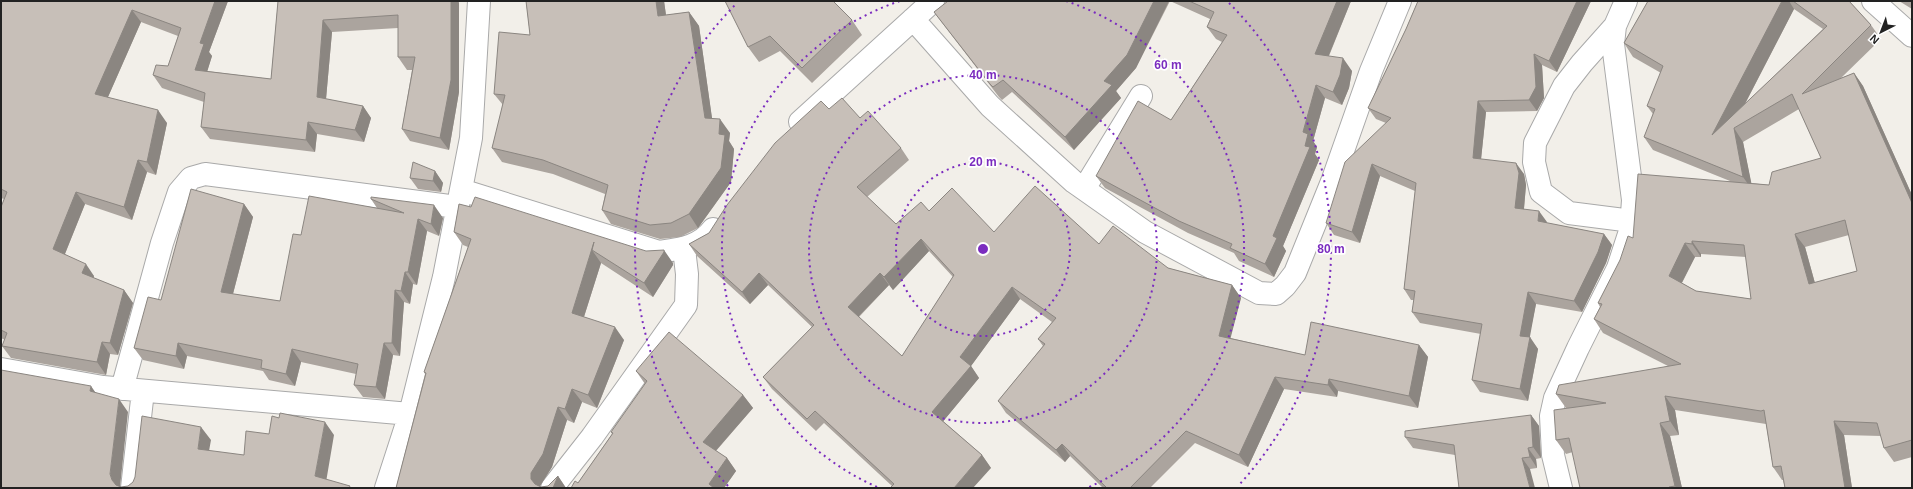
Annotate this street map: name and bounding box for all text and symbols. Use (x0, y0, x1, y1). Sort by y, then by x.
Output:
north arrow (1861, 12, 1901, 52)
text: N (1867, 32, 1881, 47)
text: 60 m (1154, 58, 1182, 72)
text: 40 m (969, 68, 997, 82)
text: 20 m (969, 155, 997, 169)
centre of rings (976, 242, 990, 256)
text: 80 m (1317, 242, 1345, 256)

